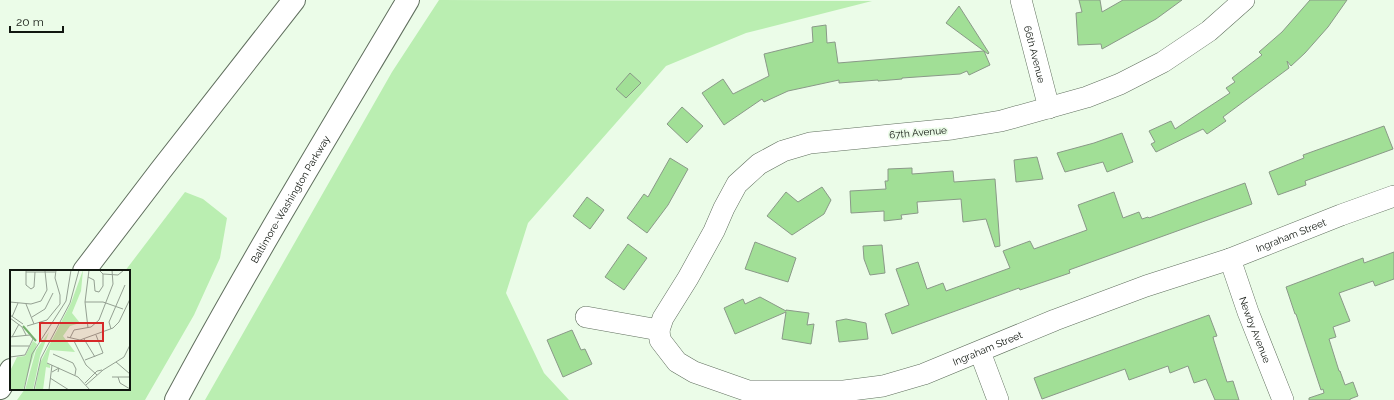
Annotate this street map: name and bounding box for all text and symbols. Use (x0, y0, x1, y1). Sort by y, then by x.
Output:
scale bar (10, 8, 63, 34)
text: 20 m (16, 15, 44, 29)
street label: 66th Avenue (1022, 25, 1047, 84)
street label: 67th Avenue (889, 124, 947, 140)
street label: Baltimore-Washington Parkway (249, 133, 332, 265)
street label: Ingraham Street (1254, 216, 1328, 254)
inset map (10, 270, 130, 390)
street label: Newby Avenue (1237, 295, 1273, 365)
street label: Ingraham Street (951, 329, 1024, 368)

